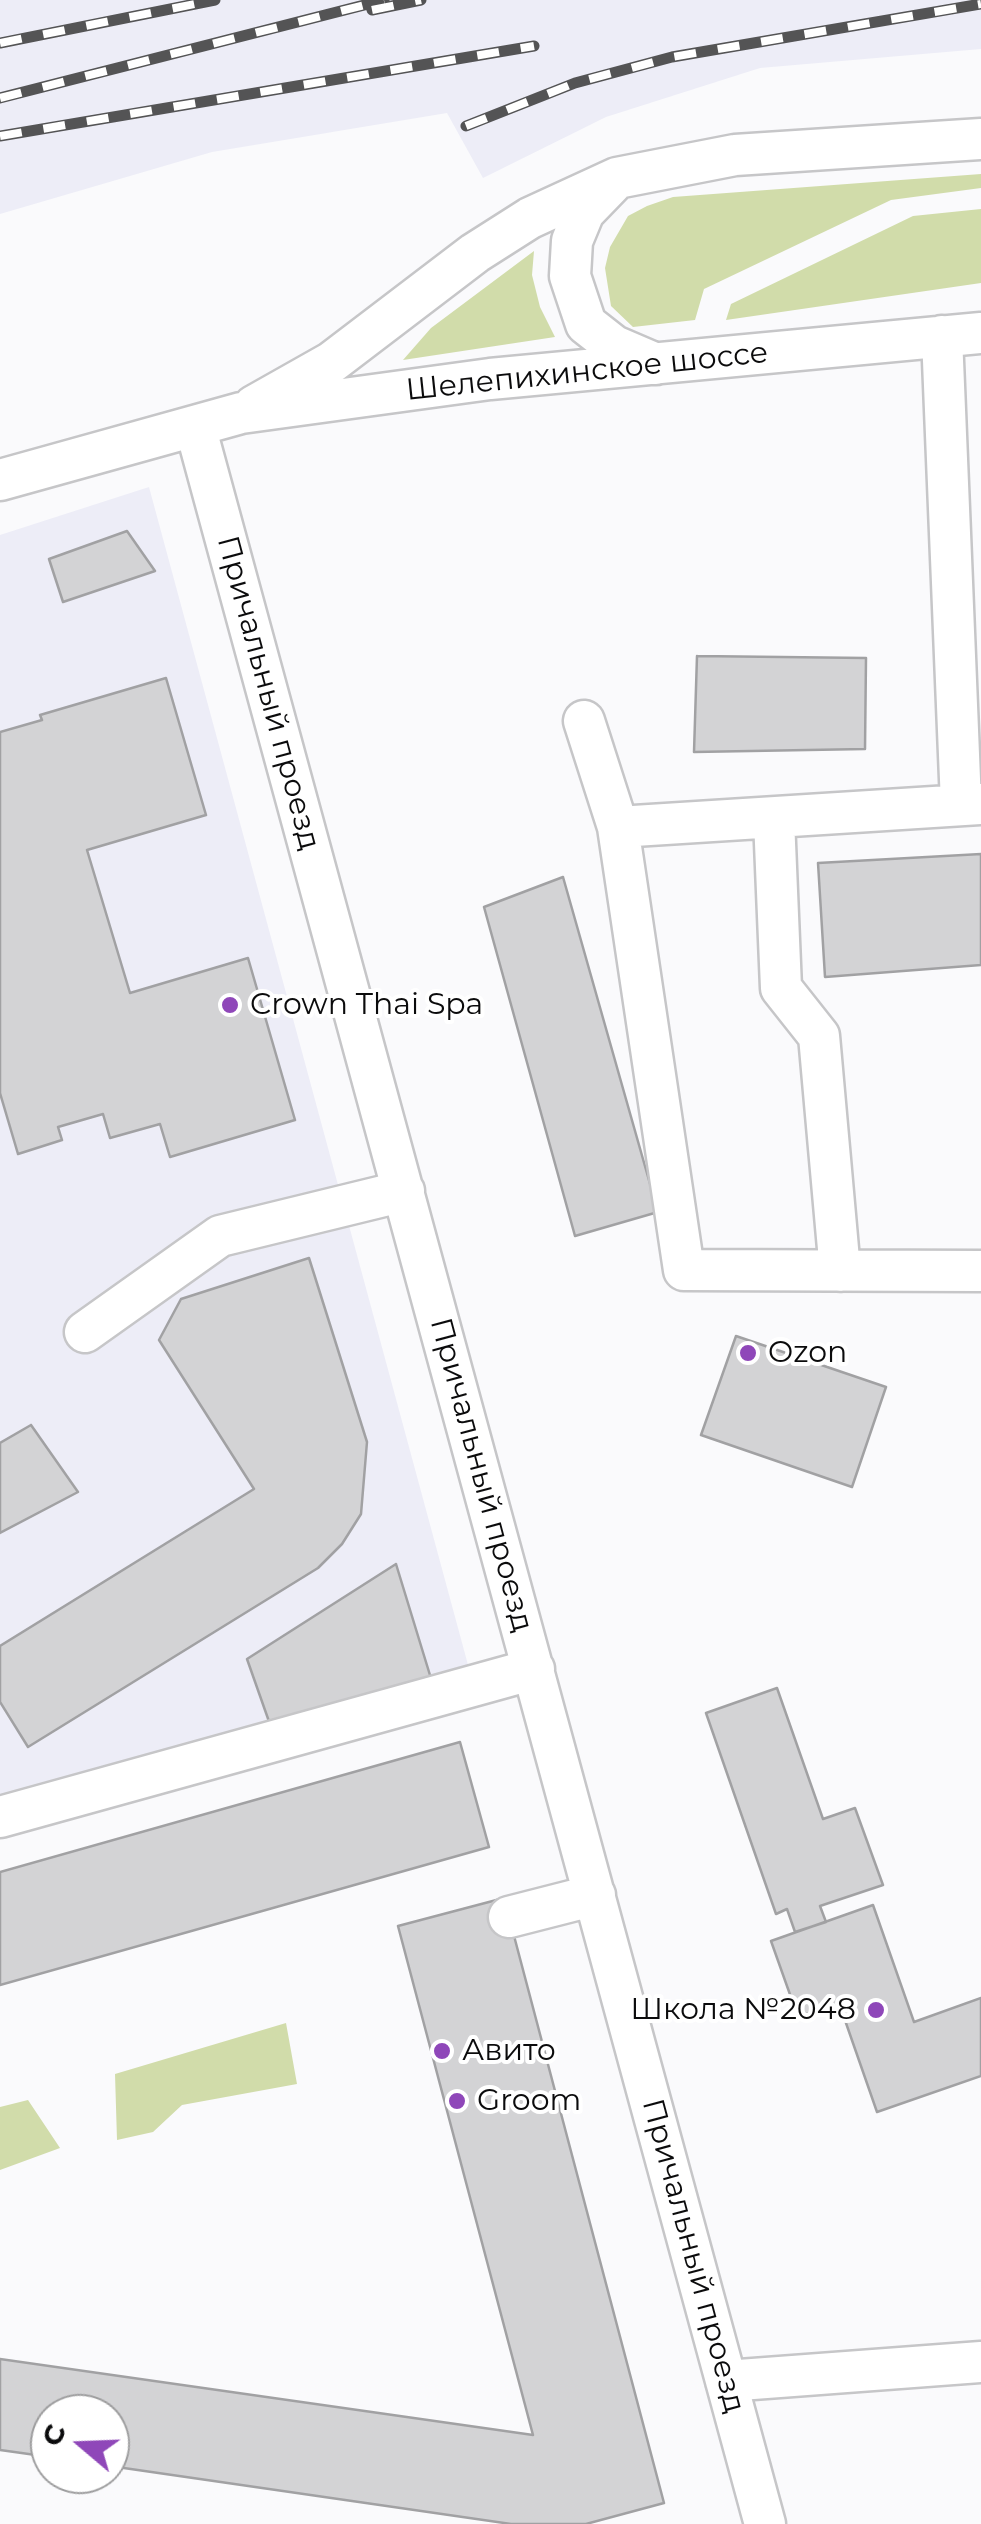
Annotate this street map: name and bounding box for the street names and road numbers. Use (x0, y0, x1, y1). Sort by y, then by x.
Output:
street label: Шелепихинское шоссе (404, 335, 770, 409)
street label: Причальный проезд (209, 532, 327, 854)
street label: Причальный проезд (422, 1314, 540, 1636)
street label: Причальный проезд (634, 2095, 752, 2417)

